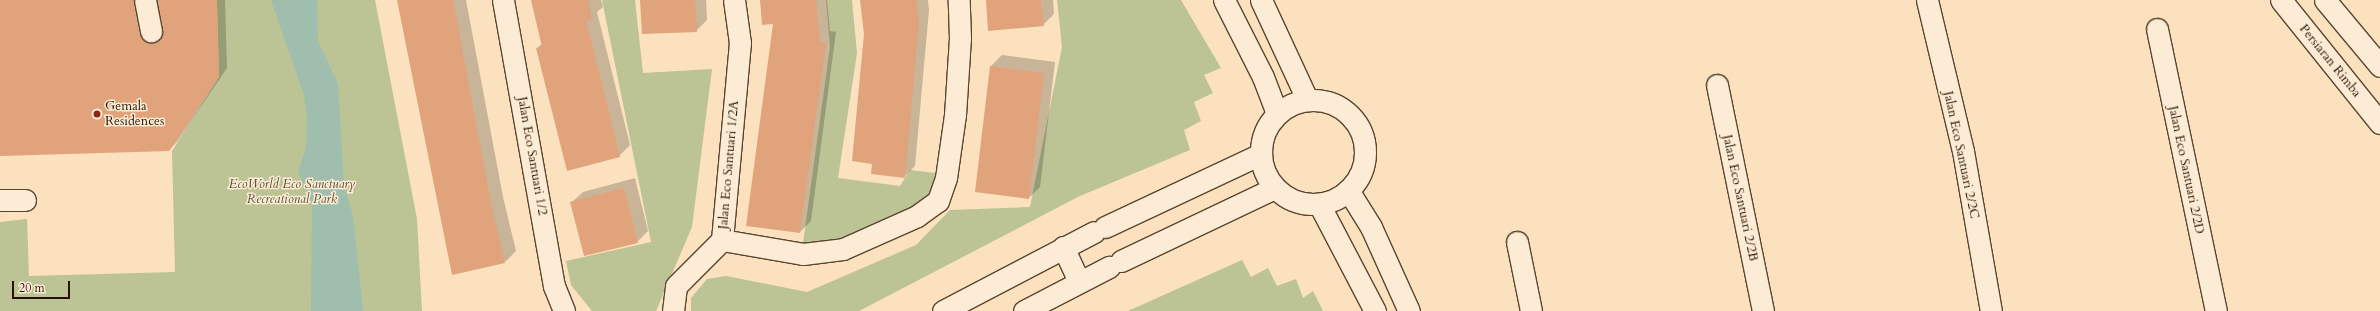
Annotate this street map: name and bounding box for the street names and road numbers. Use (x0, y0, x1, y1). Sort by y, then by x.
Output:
street label: Persiaran Rimba (2296, 21, 2364, 101)
street label: Jalan Eco Santuari 2/2C (1940, 90, 1982, 220)
street label: Jalan Eco Santuari 1/2 (514, 96, 550, 216)
street label: Jalan Eco Santuari 1/2A (716, 100, 742, 230)
street label: Jalan Eco Santuari 2/2D (2165, 104, 2207, 236)
street label: Jalan Eco Santuari 2/2B (1719, 133, 1761, 263)

